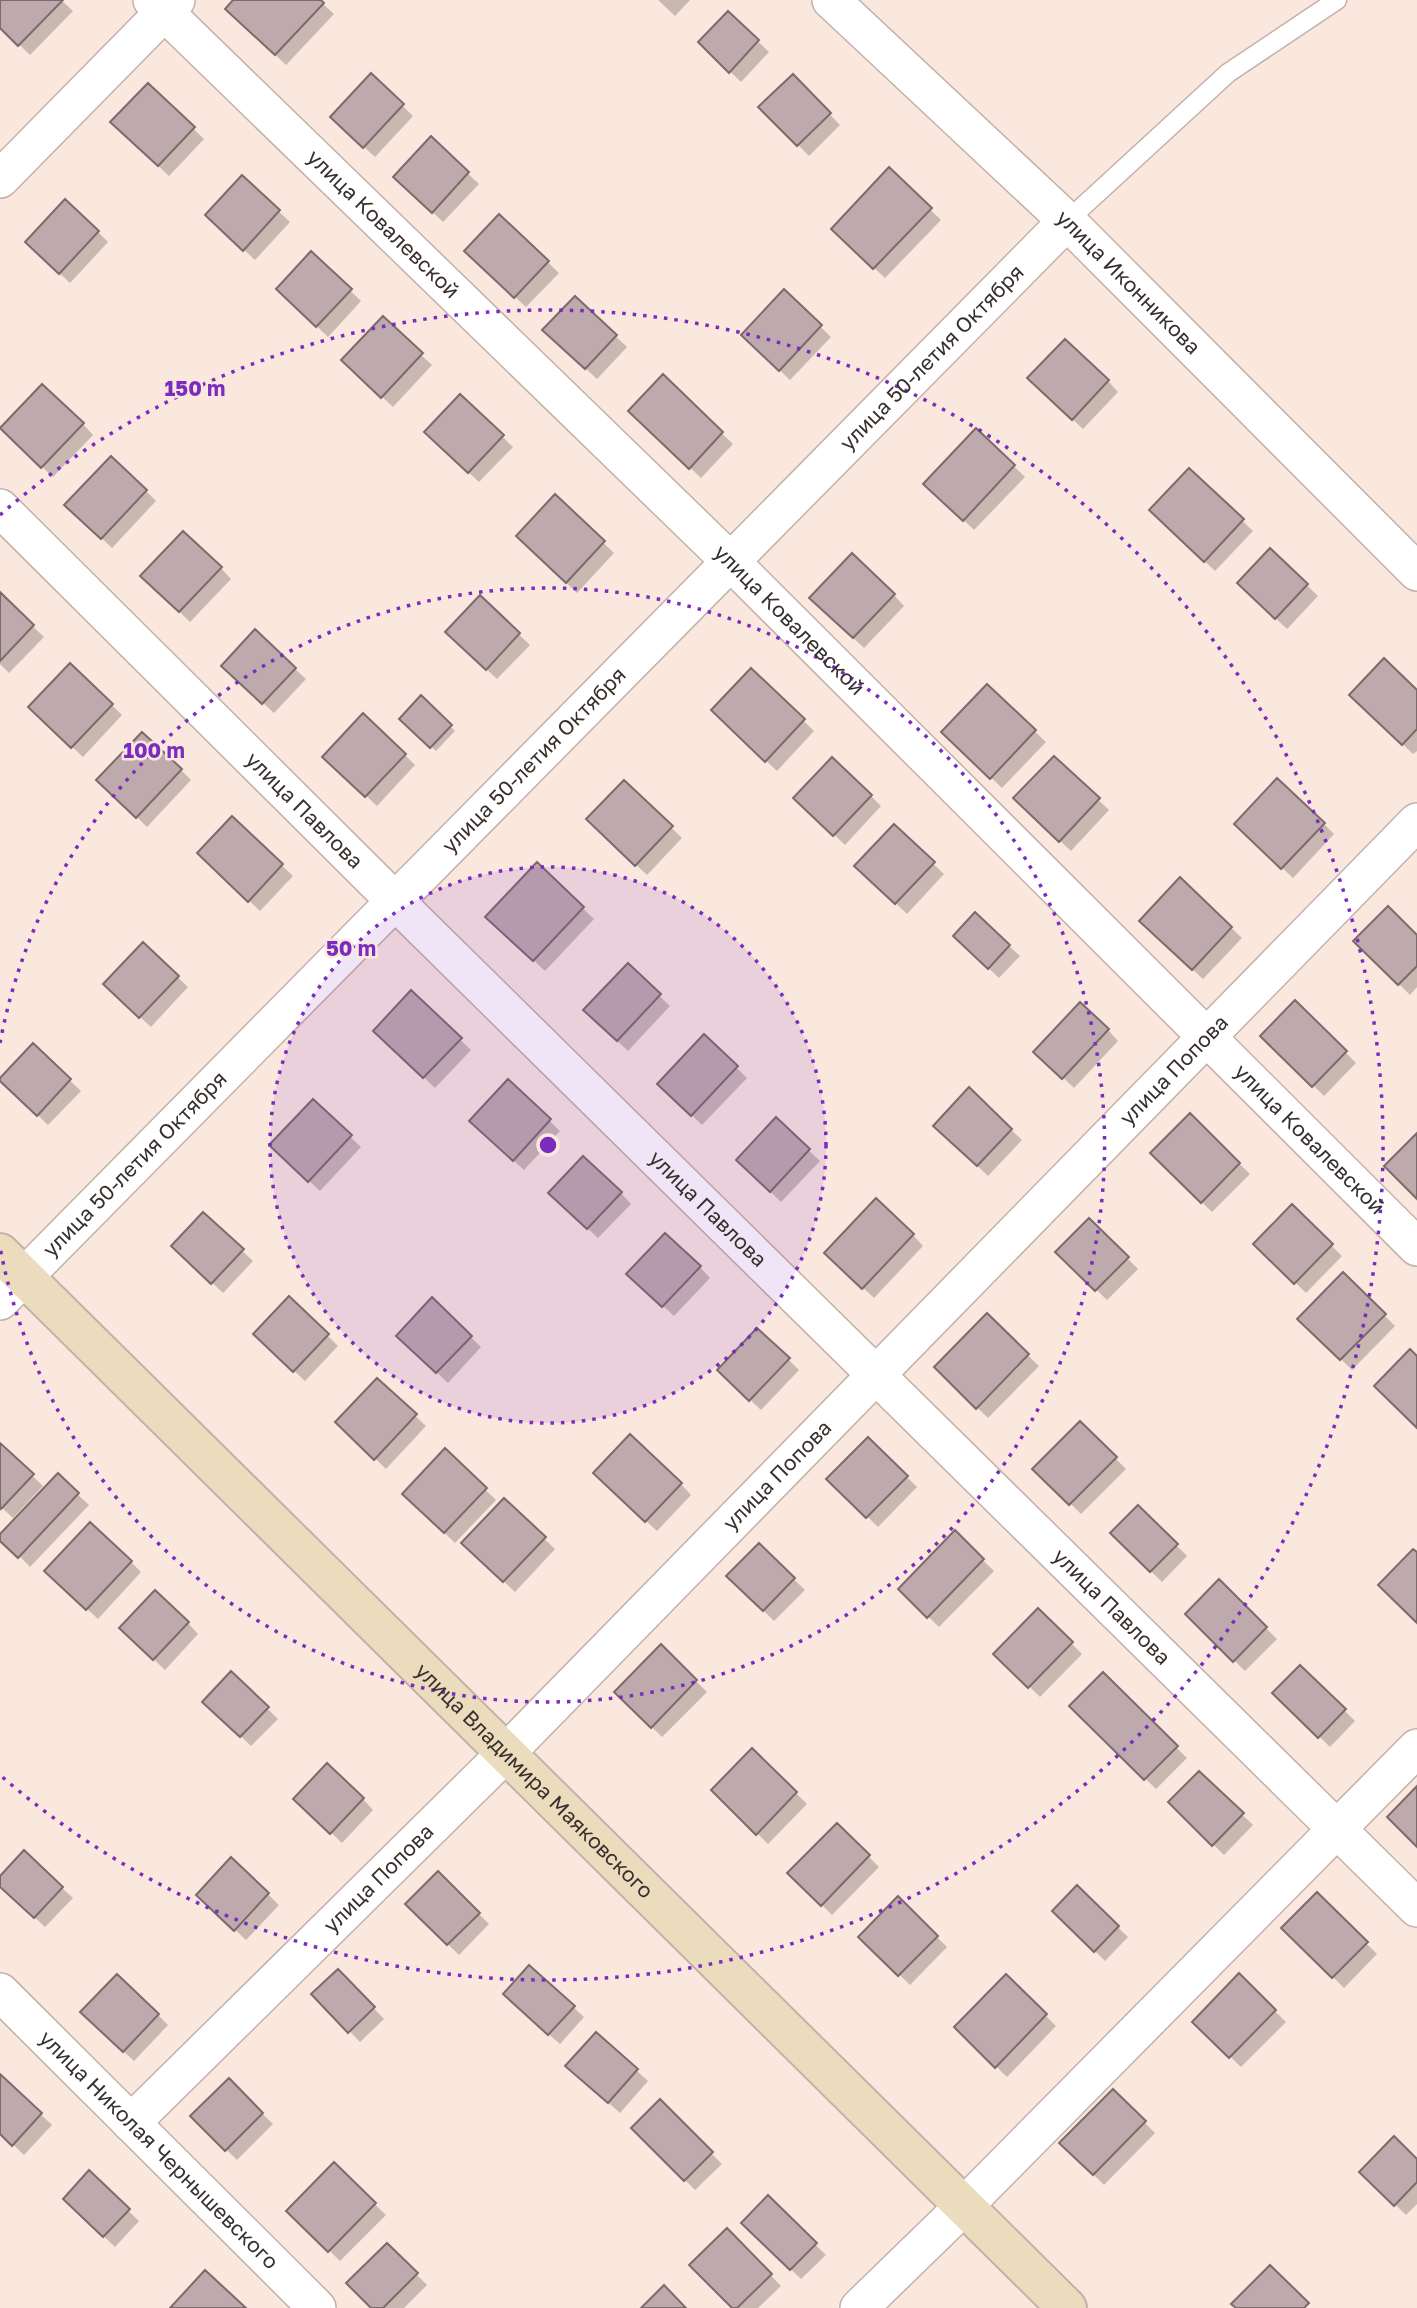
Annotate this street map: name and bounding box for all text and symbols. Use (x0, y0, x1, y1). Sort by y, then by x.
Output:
street label: улица Ковалевской (302, 144, 465, 303)
street label: улица Иконникова (1051, 204, 1206, 359)
street label: улица 50-летия Октября (834, 259, 1029, 455)
text: 150 m (165, 375, 225, 401)
street label: улица Ковалевской (709, 539, 871, 700)
street label: улица 50-летия Октября (436, 661, 631, 858)
text: 100 m (123, 737, 185, 763)
street label: улица Павлова (241, 746, 369, 874)
text: 50 m (326, 935, 376, 961)
street label: улица Попова (1114, 1009, 1233, 1130)
street label: улица Ковалевской (1229, 1058, 1391, 1219)
street label: улица 50-летия Октября (37, 1065, 232, 1262)
centre of rings (536, 1133, 560, 1157)
street label: улица Павлова (644, 1145, 773, 1272)
street label: улица Попова (717, 1414, 836, 1535)
street label: улица Павлова (1048, 1543, 1176, 1670)
street label: улица Владимира Маяковского (410, 1657, 659, 1904)
street label: улица Попова (318, 1818, 438, 1938)
street label: улица Николая Чернышевского (34, 2025, 284, 2274)

